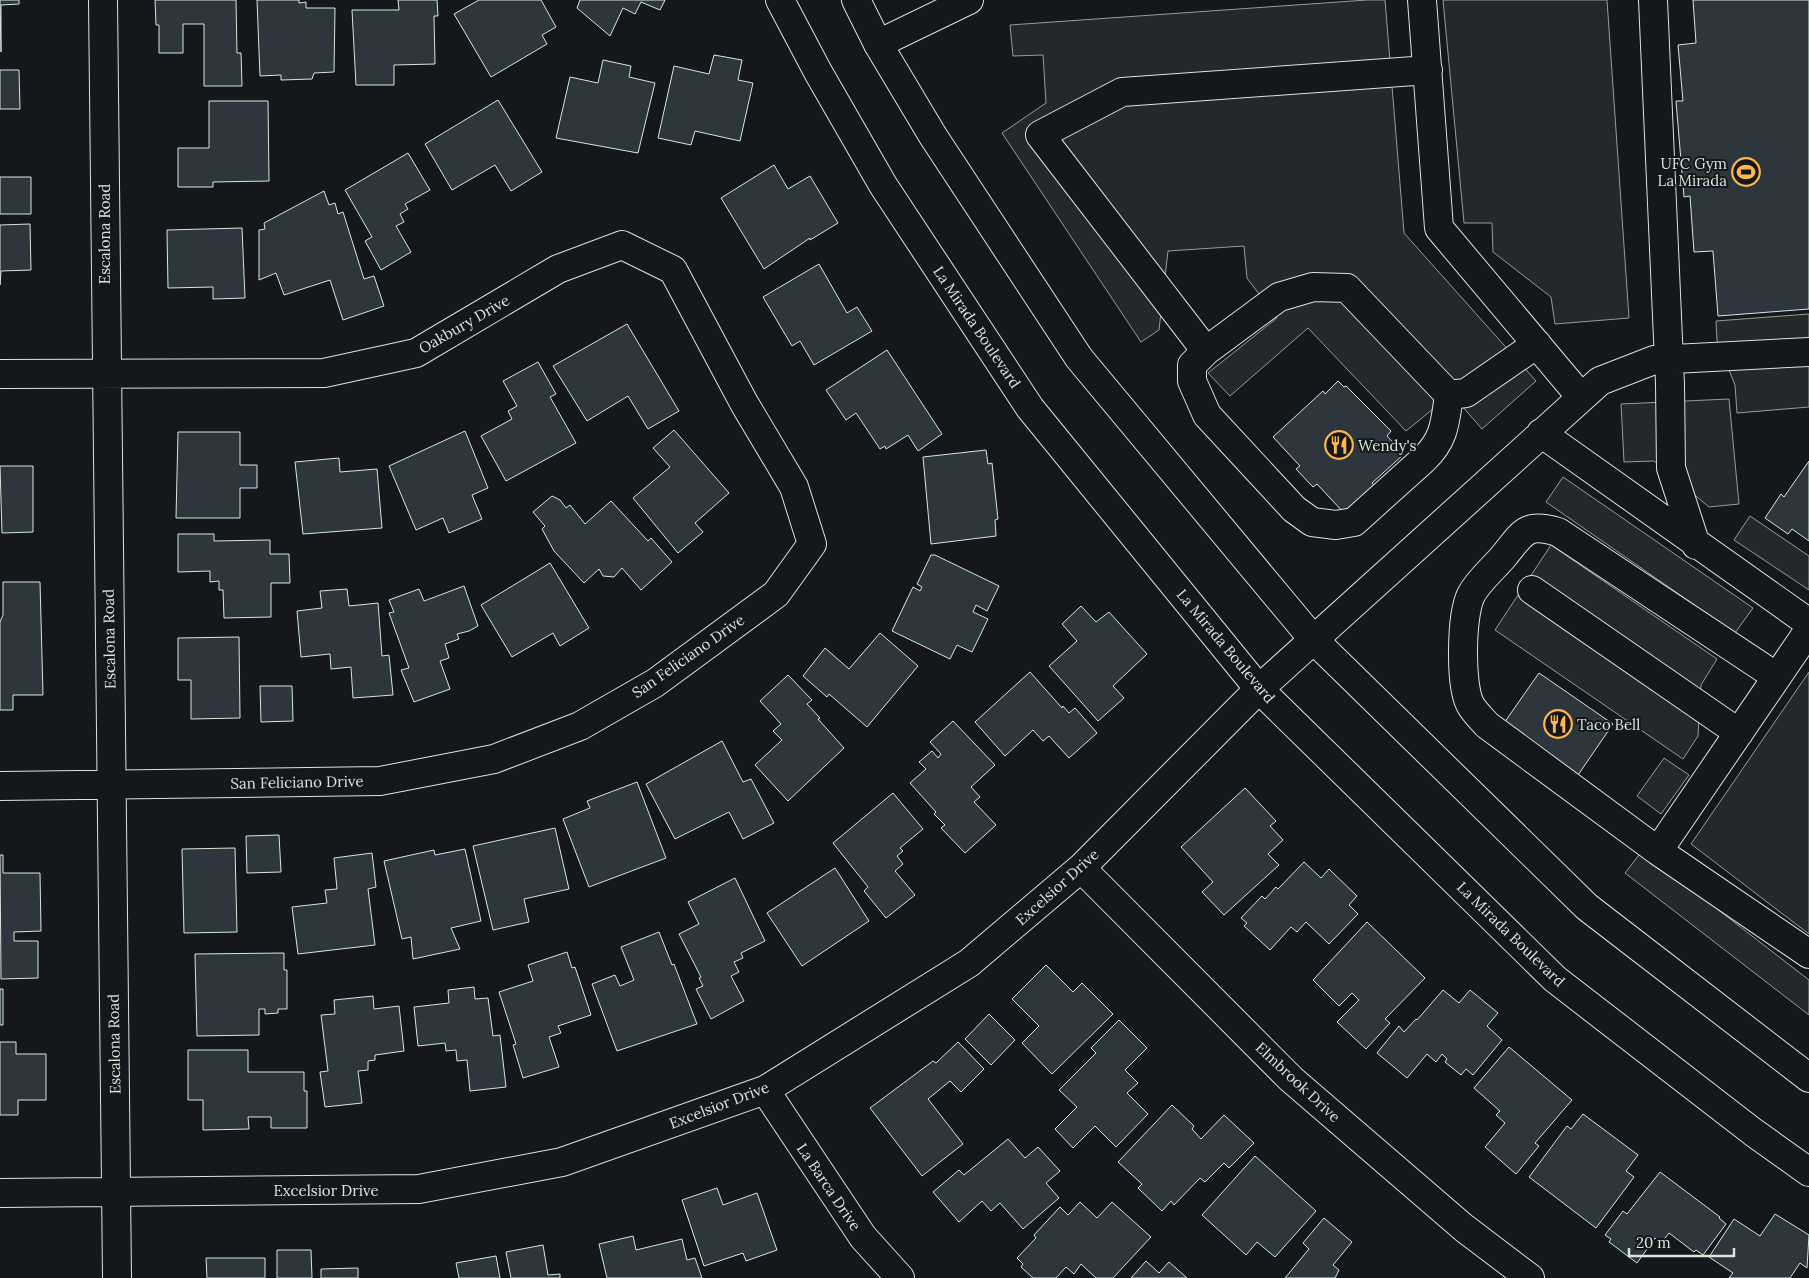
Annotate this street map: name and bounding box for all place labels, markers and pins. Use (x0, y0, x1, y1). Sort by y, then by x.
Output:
place label: UFC Gym La Mirada (1657, 154, 1727, 190)
sports icon: UFC Gym La Mirada (1731, 157, 1761, 187)
restaurant icon: Wendy's (1324, 430, 1354, 460)
place label: Wendy's (1358, 436, 1416, 455)
restaurant icon: Taco Bell (1543, 709, 1573, 739)
place label: Taco Bell (1577, 715, 1640, 734)

